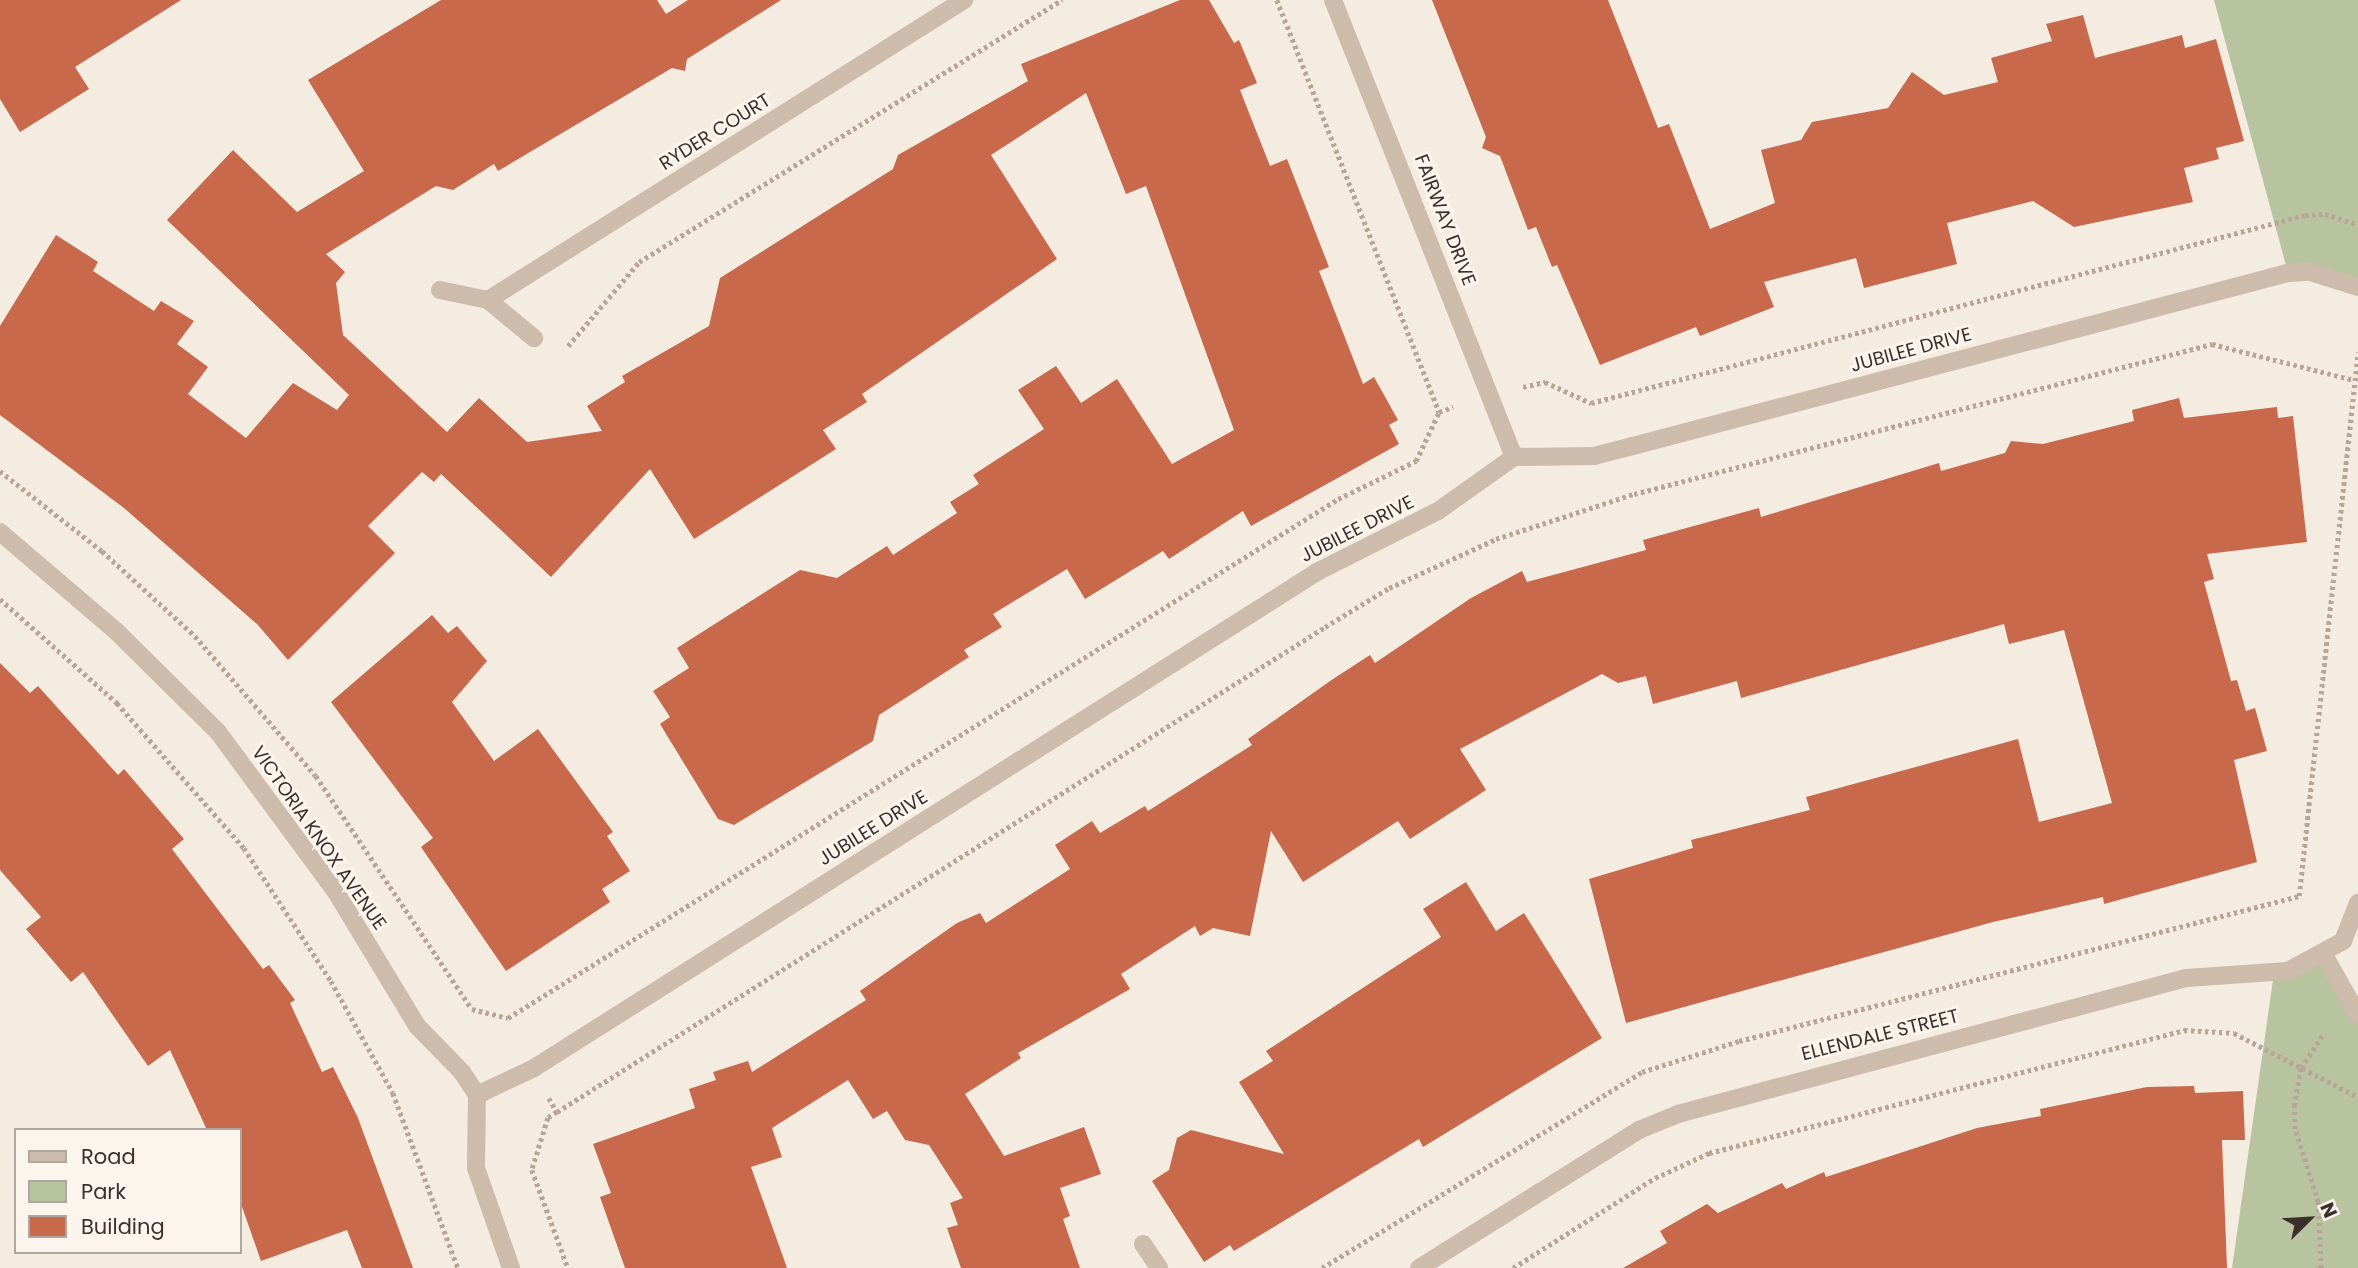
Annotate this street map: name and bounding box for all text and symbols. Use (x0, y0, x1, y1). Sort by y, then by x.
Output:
street label: RYDER COURT (655, 89, 775, 175)
street label: FAIRWAY DRIVE (1410, 151, 1480, 289)
street label: JUBILEE DRIVE (1848, 323, 1974, 377)
street label: JUBILEE DRIVE (1296, 491, 1418, 567)
street label: VICTORIA KNOX AVENUE (247, 742, 391, 934)
street label: JUBILEE DRIVE (814, 785, 932, 871)
street label: ELLENDALE STREET (1799, 1004, 1961, 1066)
legend (14, 1128, 242, 1254)
text: Road (81, 1142, 136, 1171)
text: Park (81, 1177, 126, 1206)
north arrow (2274, 1184, 2344, 1254)
text: N (2313, 1198, 2344, 1222)
text: Building (81, 1212, 165, 1241)

